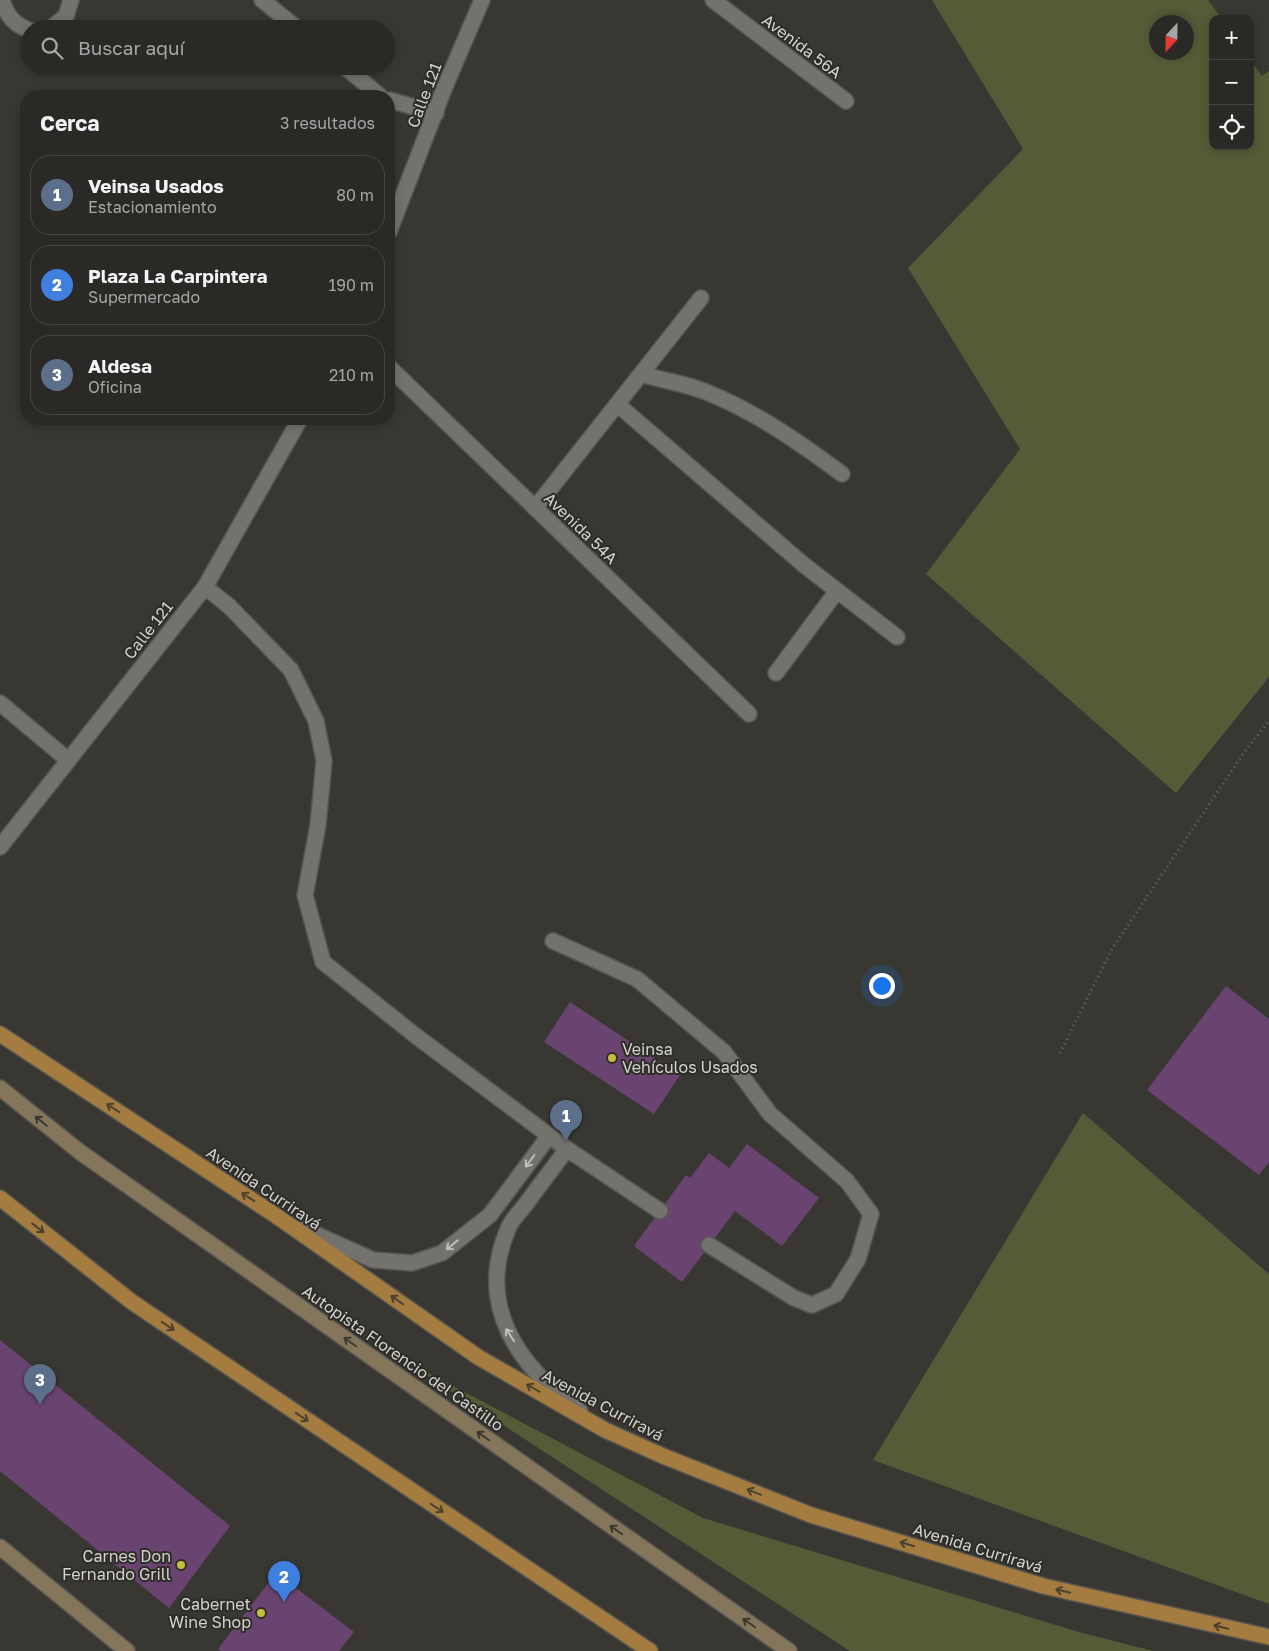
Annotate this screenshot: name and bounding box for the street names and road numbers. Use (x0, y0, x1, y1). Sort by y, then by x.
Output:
street label: Avenida 56A (758, 10, 846, 83)
street label: Calle 121 (402, 59, 446, 130)
street label: Avenida 54A (540, 488, 622, 568)
street label: Calle 121 (119, 597, 177, 663)
street label: Avenida Curriravá (203, 1142, 325, 1234)
street label: Autopista Florencio del Castillo (299, 1281, 507, 1435)
street label: Avenida Curriravá (539, 1365, 667, 1445)
street label: Avenida Curriravá (911, 1519, 1045, 1577)

